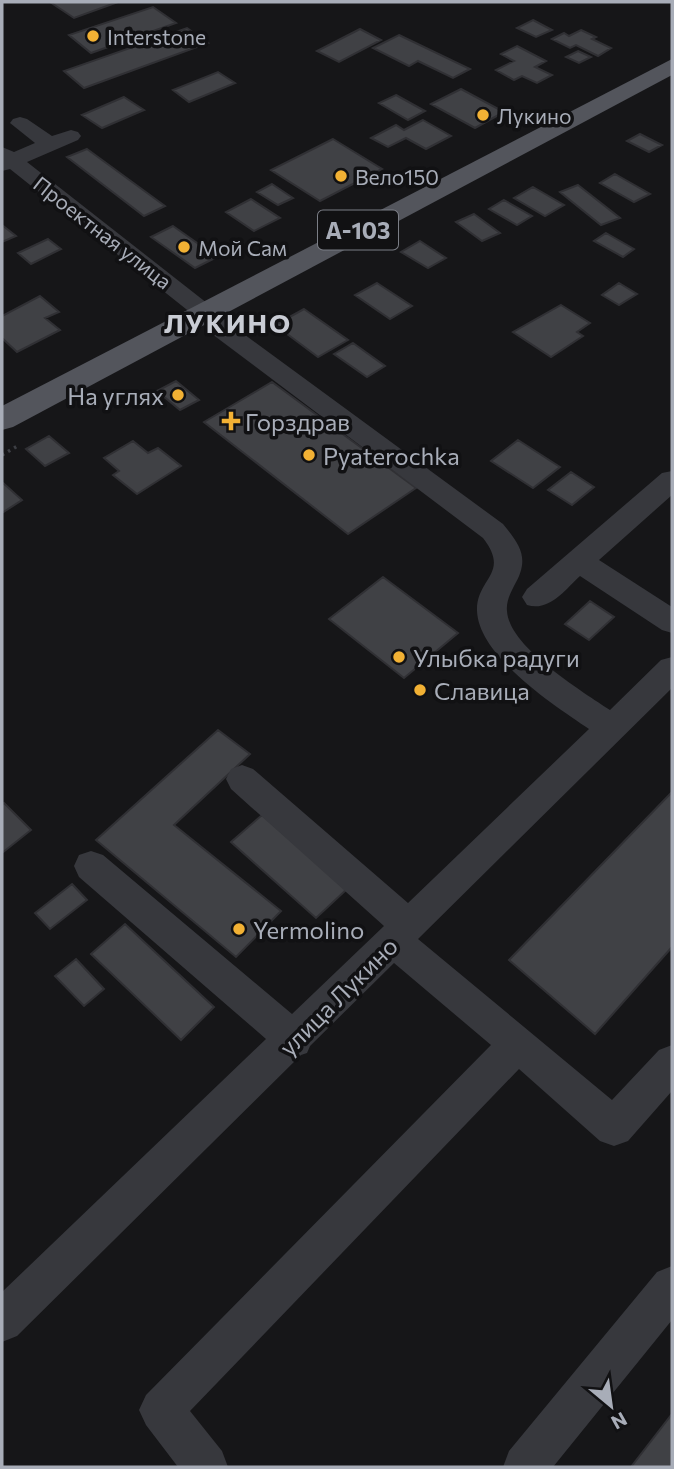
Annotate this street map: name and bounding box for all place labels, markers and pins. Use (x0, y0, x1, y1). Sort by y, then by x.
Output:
place label: Interstone (107, 24, 206, 49)
marker: Interstone (85, 28, 101, 44)
place label: Лукино (497, 103, 571, 128)
marker: Лукино (475, 107, 491, 123)
place label: Вело150 (355, 164, 439, 189)
marker: Вело150 (333, 168, 349, 184)
place label: Мой Сам (198, 235, 287, 260)
marker: Мой Сам (176, 239, 192, 255)
place label: На углях (67, 381, 164, 410)
marker: На углях (170, 387, 186, 403)
place label: Горздрав (245, 407, 350, 436)
marker: Горздрав (223, 413, 239, 429)
place label: Pyaterochka (323, 441, 460, 470)
marker: Pyaterochka (301, 447, 317, 463)
place label: Улыбка радуги (413, 643, 580, 672)
marker: Улыбка радуги (391, 649, 407, 665)
place label: Славица (434, 676, 530, 705)
marker: Славица (412, 682, 428, 698)
place label: Yermolino (253, 915, 364, 944)
marker: Yermolino (231, 921, 247, 937)

